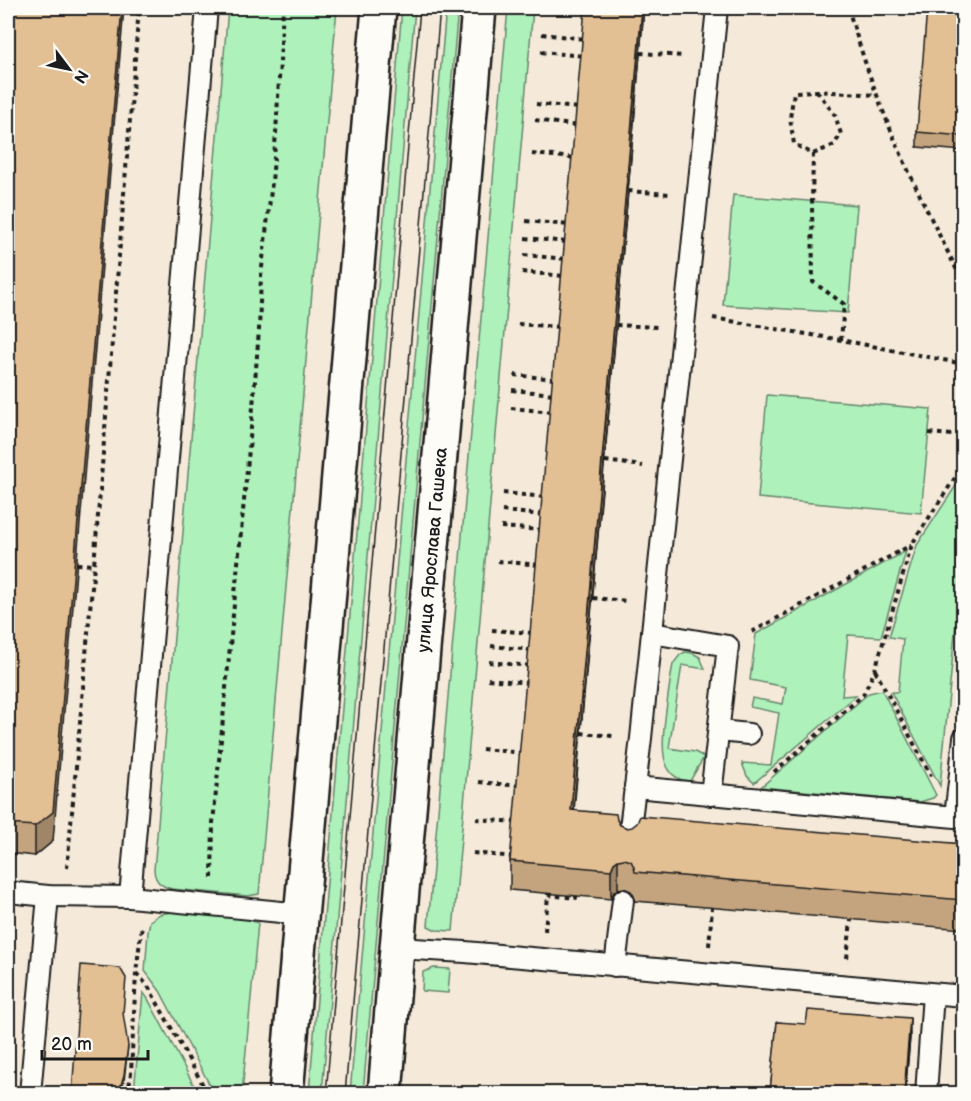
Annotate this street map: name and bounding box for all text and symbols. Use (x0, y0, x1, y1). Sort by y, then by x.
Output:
north arrow (39, 39, 99, 99)
text: N (69, 66, 92, 86)
street label: улица Ярослава Гашека (413, 446, 452, 653)
scale bar (42, 1023, 148, 1061)
text: 20 m (51, 1034, 92, 1055)

